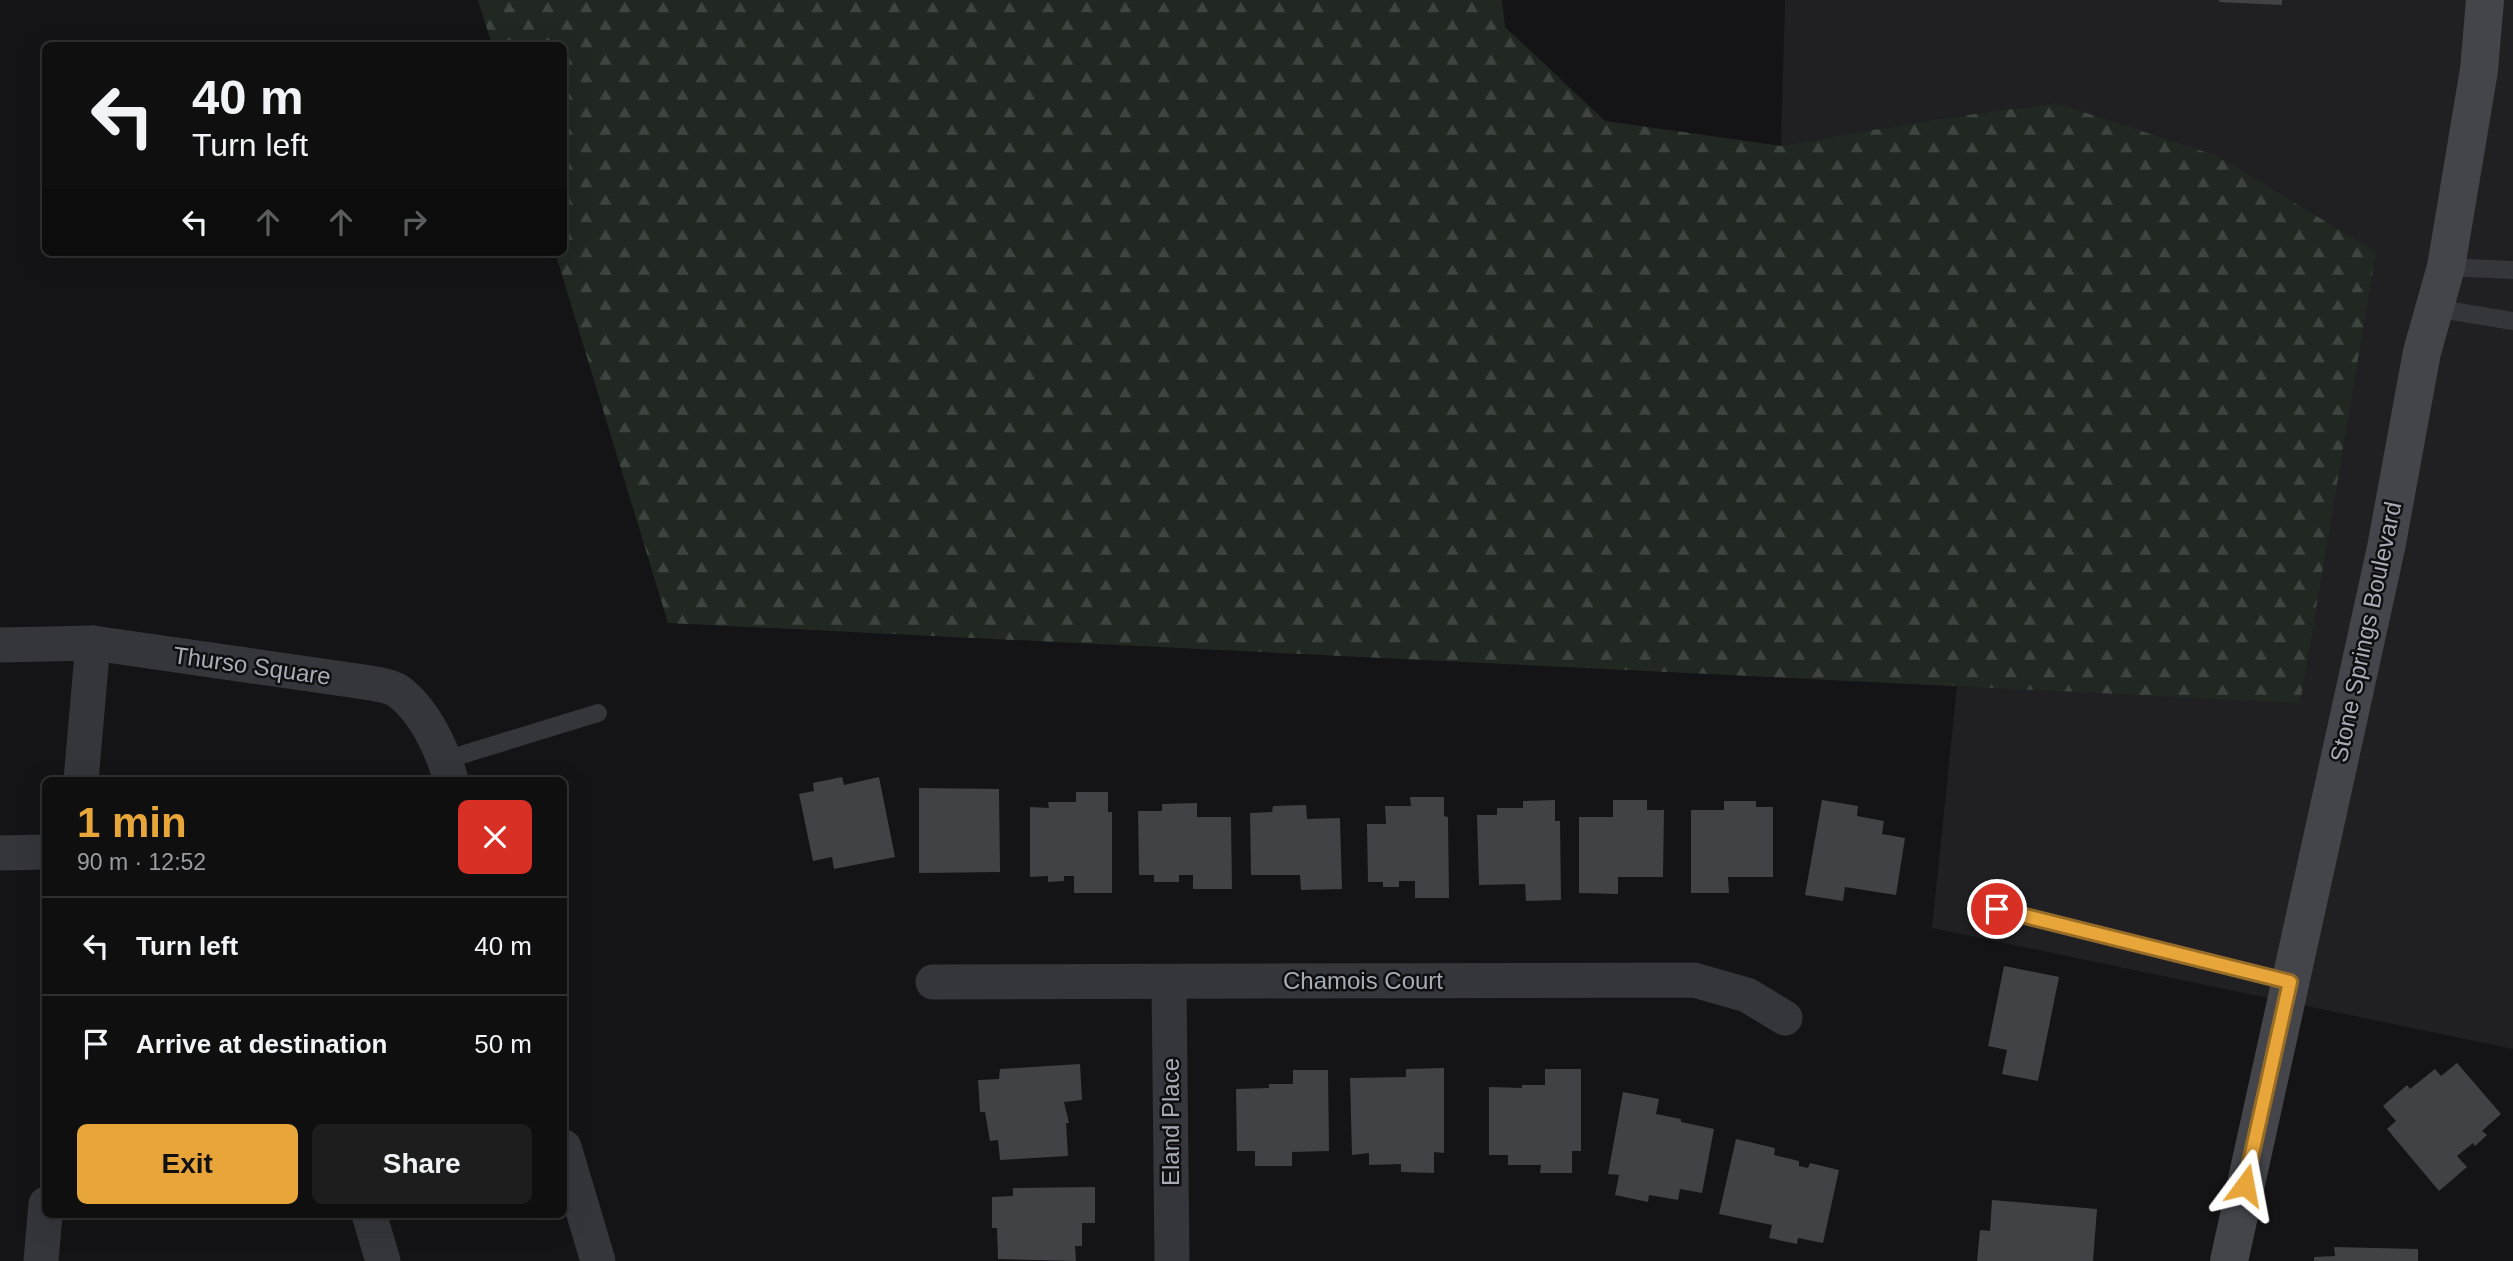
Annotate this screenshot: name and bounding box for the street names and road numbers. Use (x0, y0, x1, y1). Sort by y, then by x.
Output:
street label: Stone Springs Boulevard (2325, 499, 2406, 765)
street label: Thurso Square (172, 641, 333, 690)
street label: Chamois Court (1283, 967, 1443, 994)
street label: Eland Place (1157, 1058, 1184, 1186)

